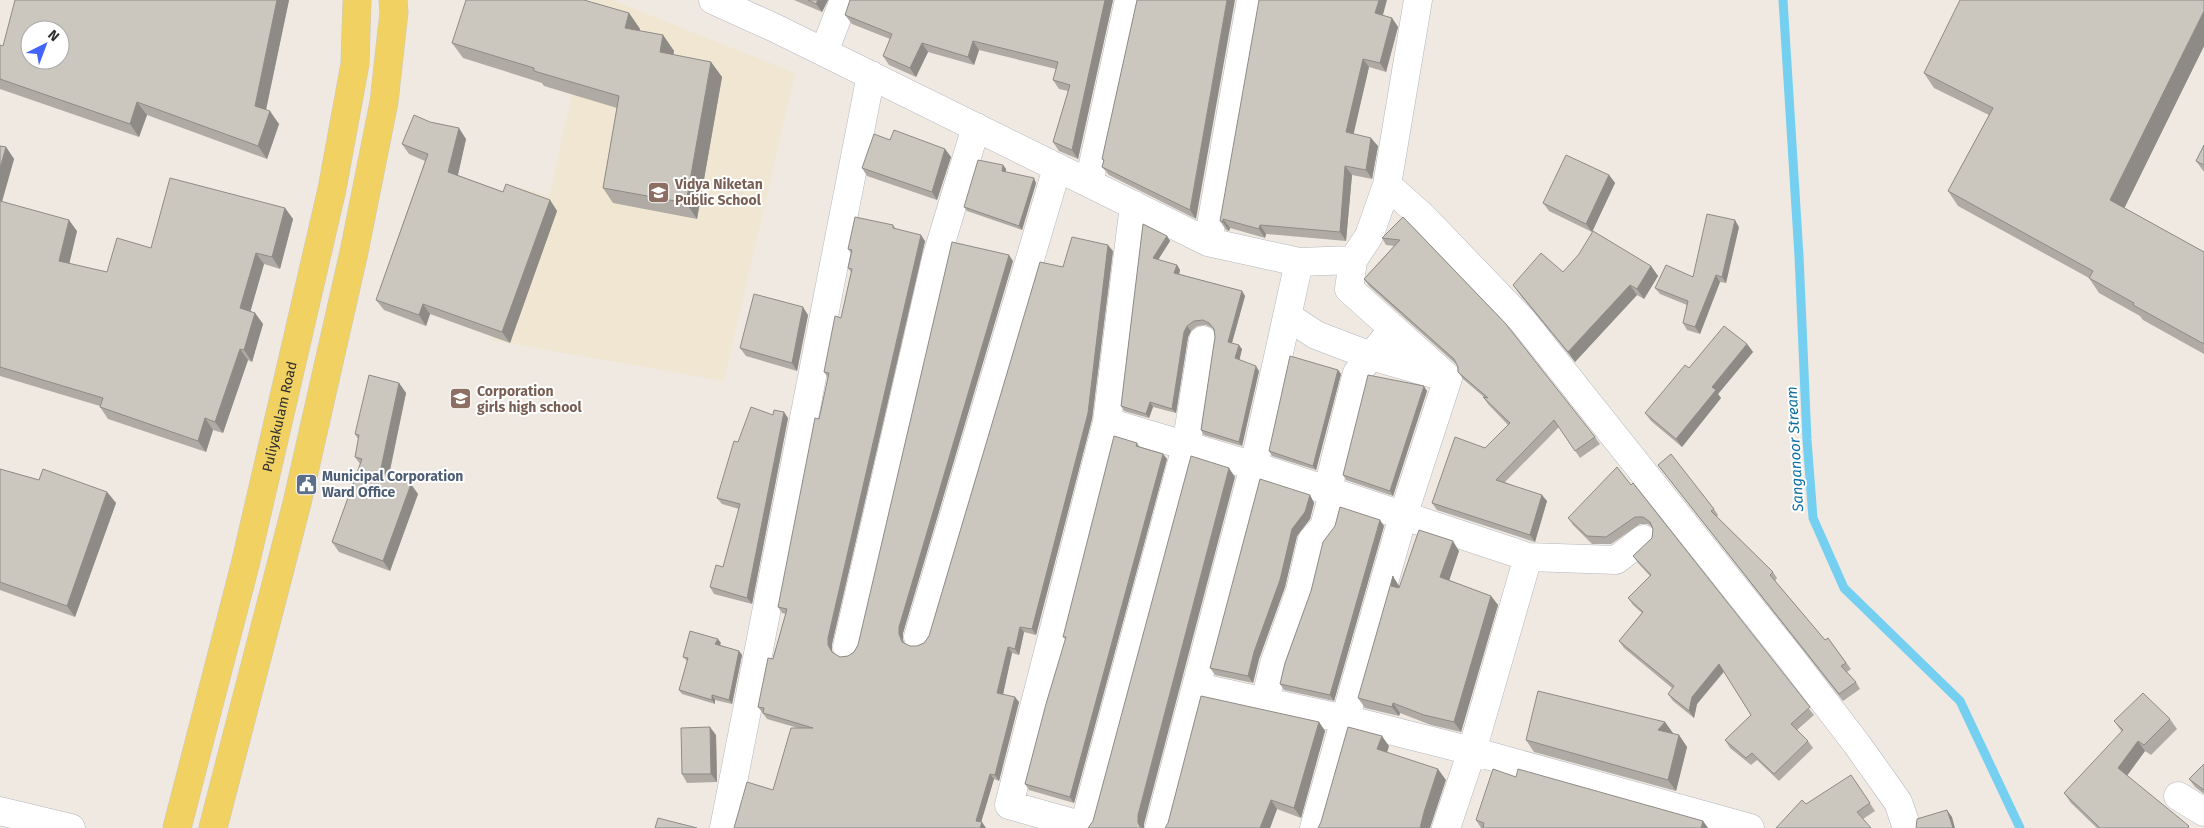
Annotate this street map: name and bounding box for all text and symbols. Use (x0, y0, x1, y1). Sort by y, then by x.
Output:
north arrow (20, 20, 70, 70)
text: N (44, 26, 63, 45)
place label: Vidya Niketan Public School (674, 176, 763, 209)
school or university icon: Vidya Niketan Public School (647, 180, 671, 204)
street label: Puliyakulam Road (258, 360, 300, 474)
place label: Corporation girls high school (477, 383, 583, 416)
water label: Sanganoor Stream (1783, 386, 1807, 513)
school or university icon: Corporation girls high school (449, 387, 473, 411)
place label: Municipal Corporation Ward Office (322, 468, 463, 501)
public building icon: Municipal Corporation Ward Office (294, 472, 318, 496)

